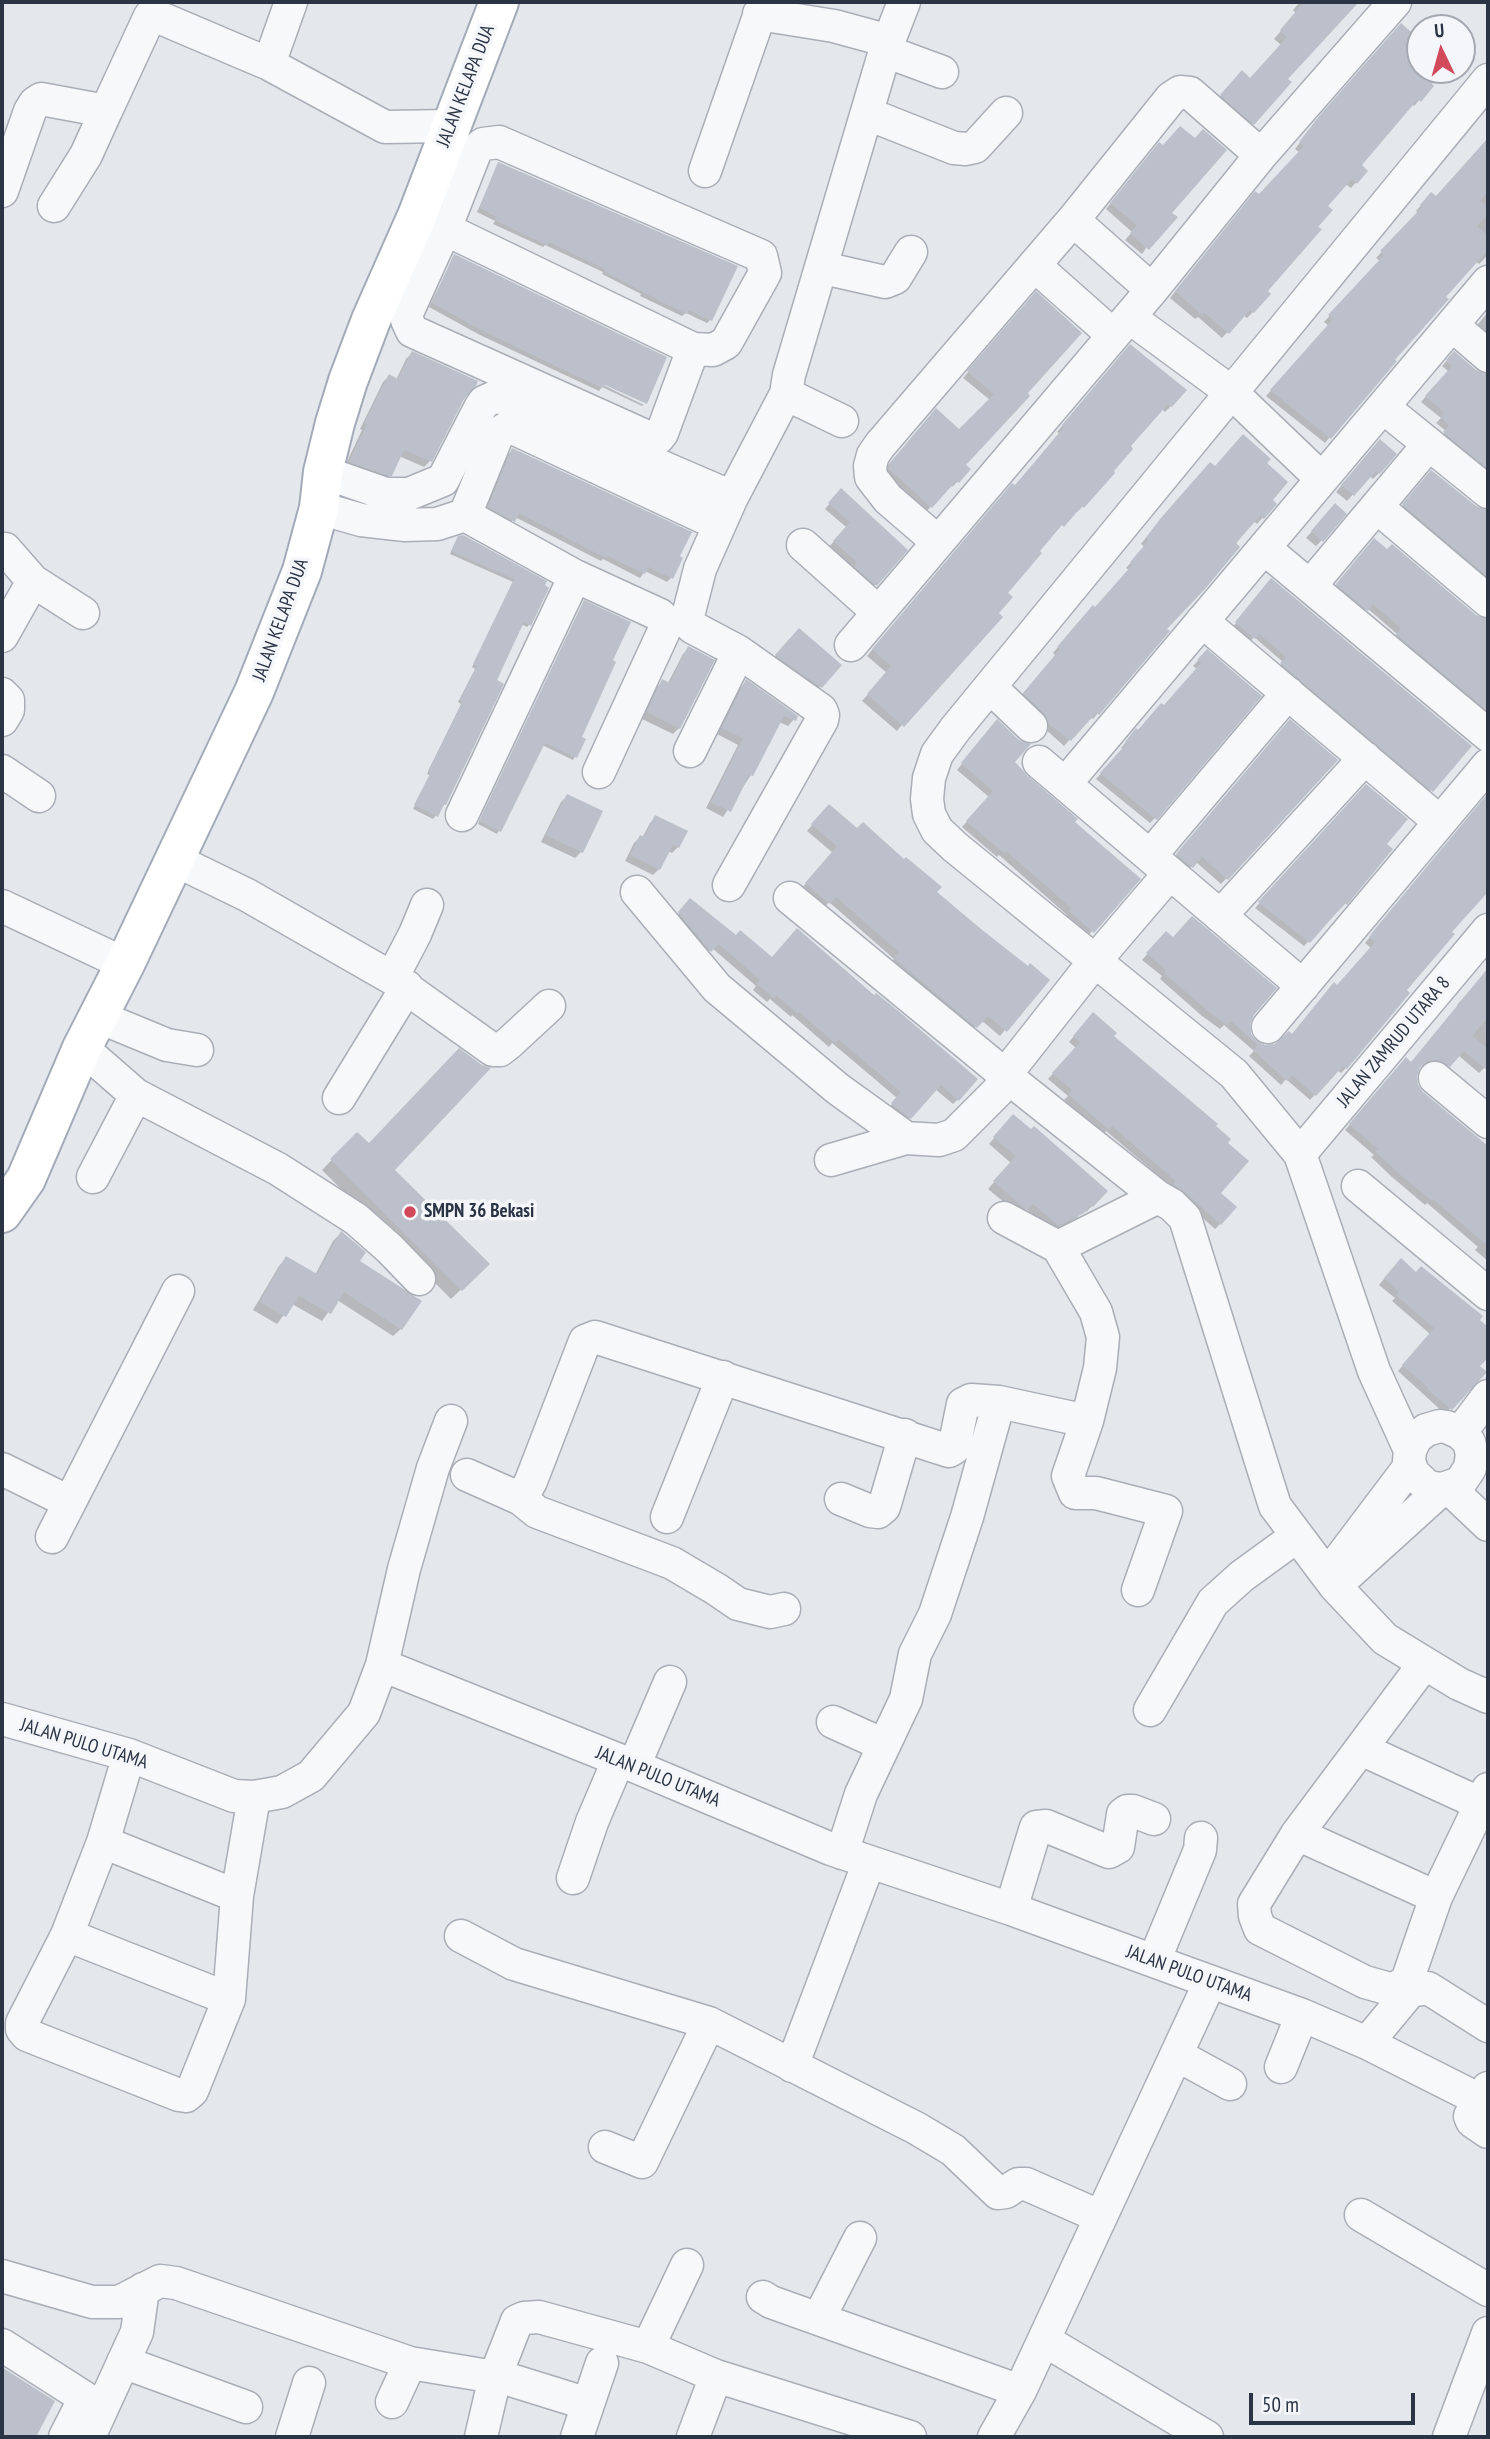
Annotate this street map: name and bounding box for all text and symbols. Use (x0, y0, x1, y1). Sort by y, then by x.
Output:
north arrow (1406, 14, 1476, 84)
text: U (1433, 18, 1445, 42)
street label: JALAN KELAPA DUA (432, 22, 500, 150)
street label: JALAN KELAPA DUA (248, 556, 314, 684)
street label: JALAN ZAMRUD UTARA 8 (1333, 972, 1455, 1112)
place label: SMPN 36 Bekasi (424, 1201, 534, 1223)
marker: SMPN 36 Bekasi (402, 1204, 418, 1220)
street label: JALAN PULO UTAMA (18, 1714, 150, 1774)
street label: JALAN PULO UTAMA (593, 1742, 723, 1812)
street label: JALAN PULO UTAMA (1123, 1941, 1255, 2007)
scale bar (1252, 2380, 1418, 2424)
text: 50 m (1262, 2391, 1299, 2418)

